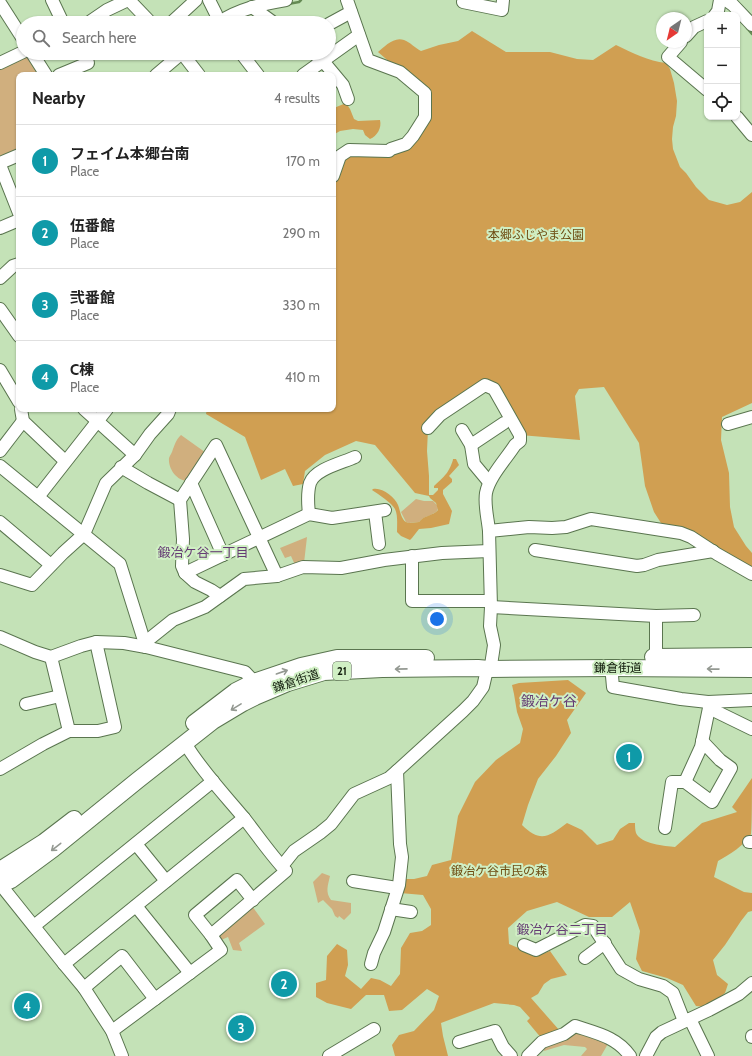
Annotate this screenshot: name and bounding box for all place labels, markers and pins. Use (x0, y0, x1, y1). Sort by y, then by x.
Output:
pin: 1 (616, 742, 642, 772)
pin: 2 (271, 969, 297, 999)
pin: 4 (14, 991, 40, 1021)
pin: 3 (228, 1013, 254, 1043)

